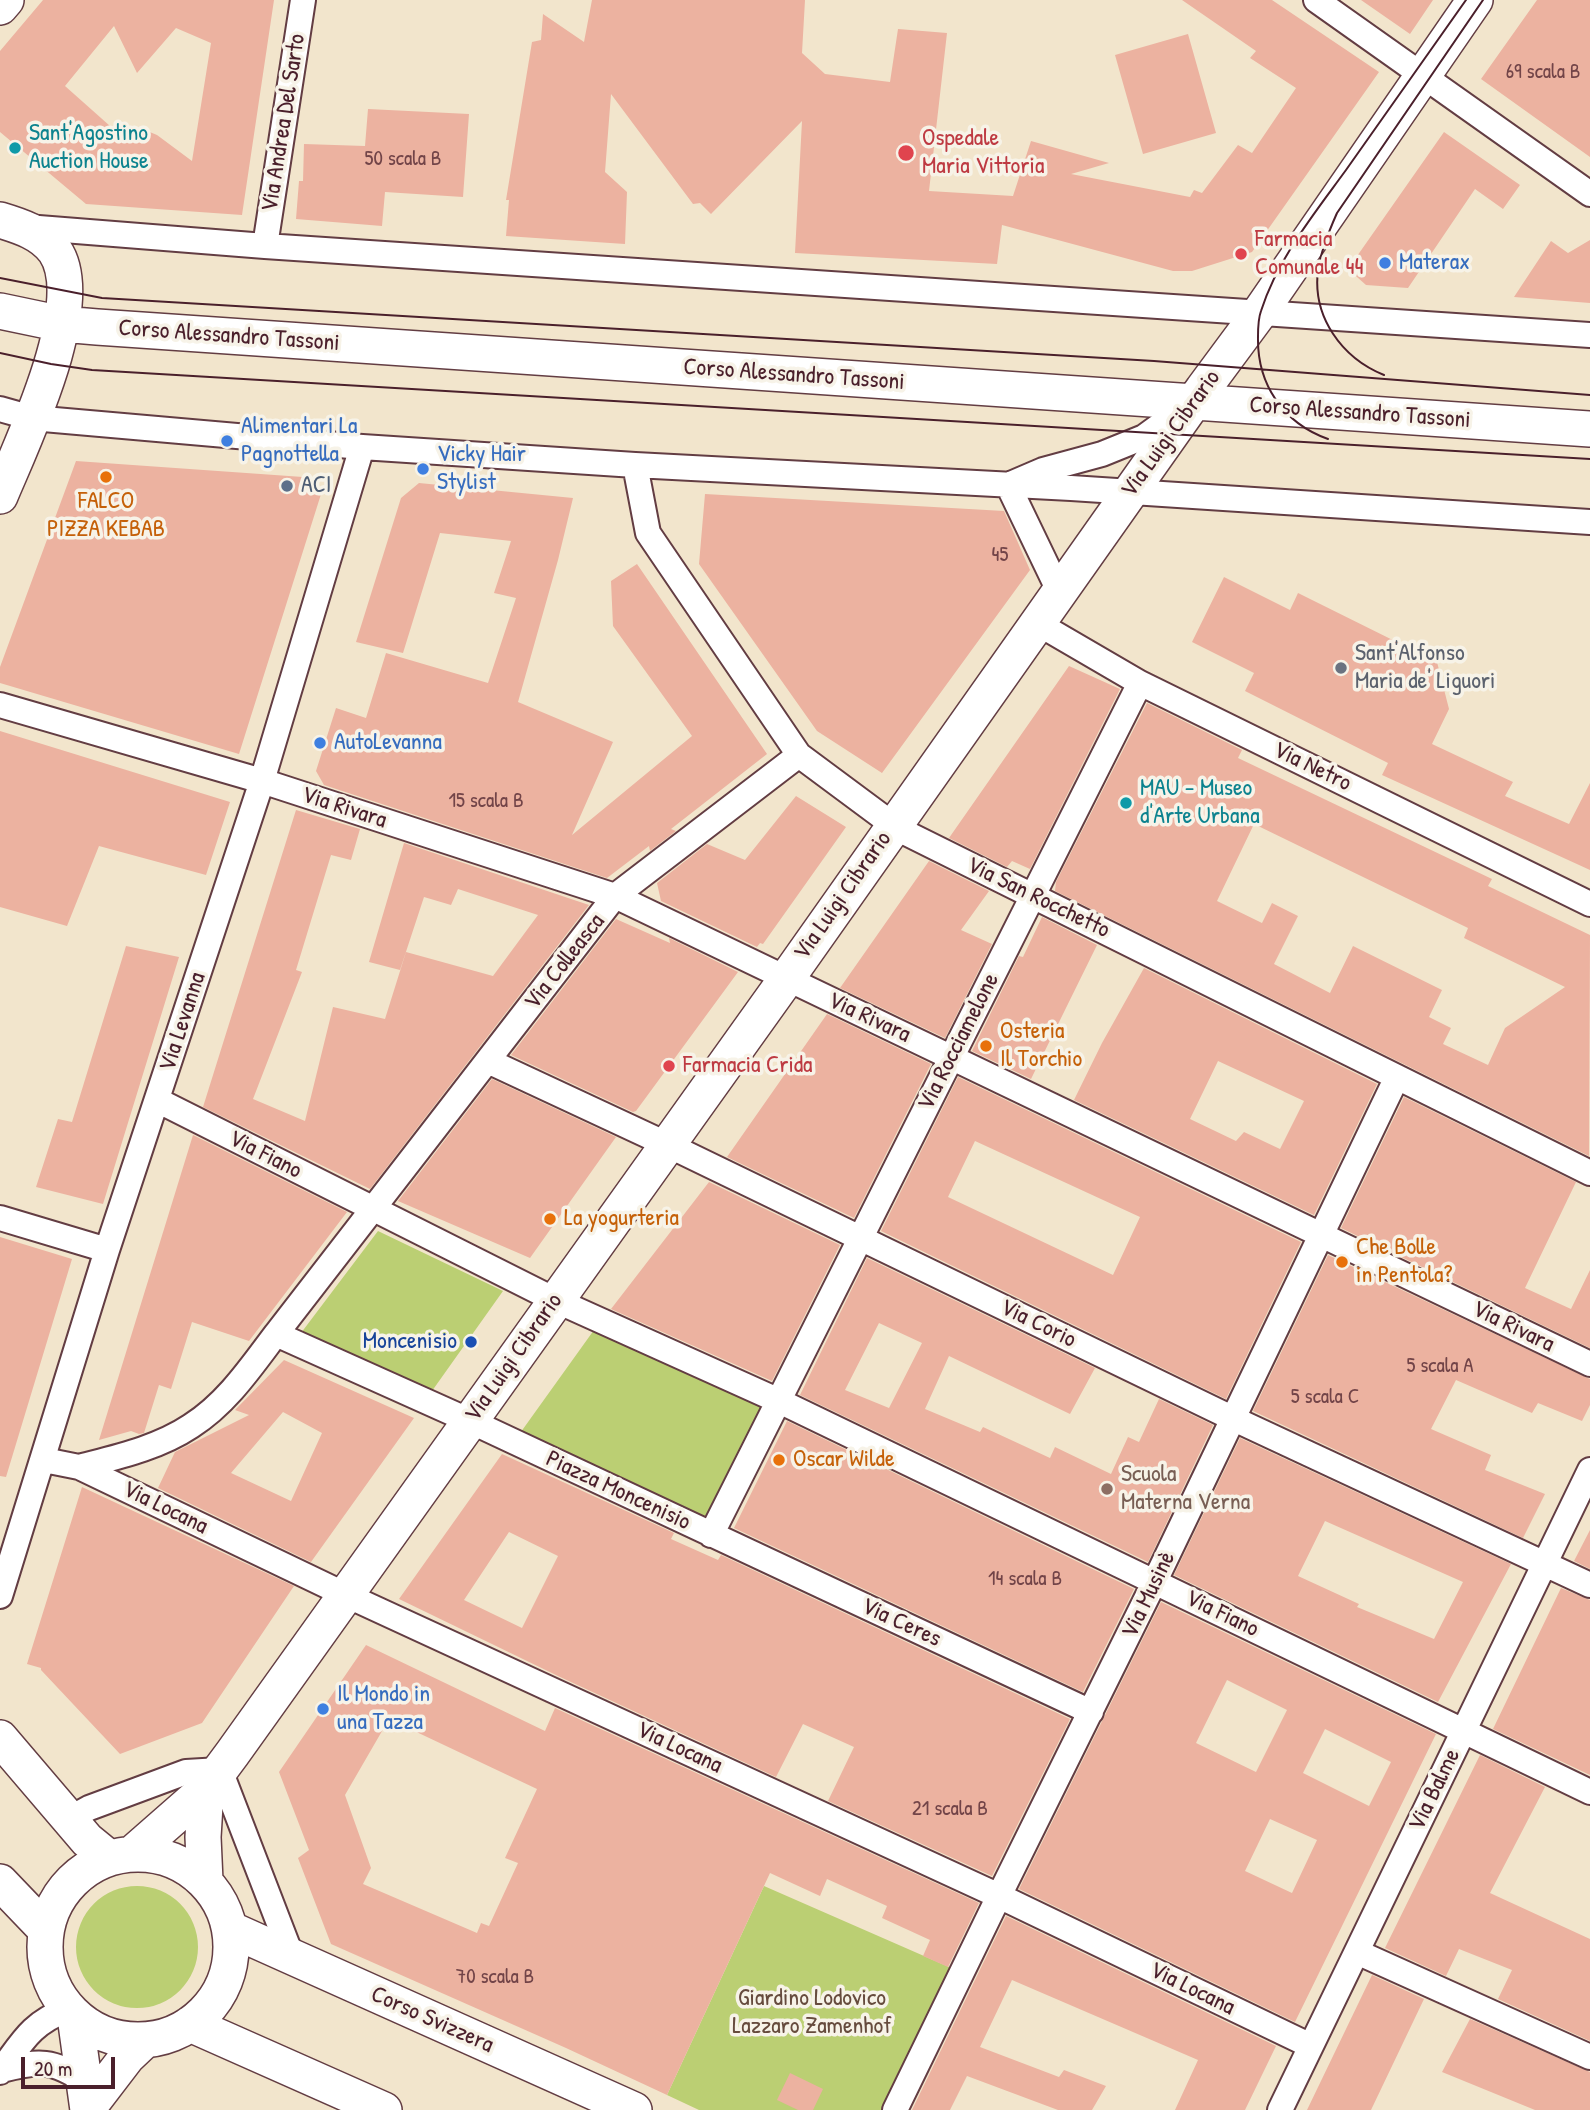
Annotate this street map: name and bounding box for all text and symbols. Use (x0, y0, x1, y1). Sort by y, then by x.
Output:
street label: Via Andrea Del Sarto (256, 32, 312, 214)
house number: 69 scala B (1506, 59, 1580, 85)
place label: Sant'Agostino Auction House (29, 120, 149, 176)
place label: Ospedale Maria Vittoria (922, 125, 1044, 181)
marker: Sant'Agostino Auction House (7, 140, 23, 156)
marker: Ospedale Maria Vittoria (896, 143, 916, 163)
house number: 50 scala B (365, 146, 441, 172)
place label: Farmacia Comunale 44 (1255, 226, 1363, 282)
marker: Farmacia Comunale 44 (1233, 246, 1249, 262)
place label: Materax (1399, 249, 1470, 277)
marker: Materax (1377, 255, 1393, 271)
street label: Corso Alessandro Tassoni (117, 314, 341, 358)
street label: Corso Alessandro Tassoni (682, 353, 906, 397)
street label: Via Luigi Cibrario (1115, 365, 1227, 503)
street label: Corso Alessandro Tassoni (1248, 391, 1472, 435)
place label: Alimentari La Pagnottella (241, 413, 357, 469)
marker: Alimentari La Pagnottella (219, 433, 235, 449)
place label: Vicky Hair Stylist (437, 441, 526, 497)
marker: Vicky Hair Stylist (415, 461, 431, 477)
marker: FALCO PIZZA KEBAB (98, 469, 114, 485)
place label: ACI (301, 472, 332, 500)
marker: ACI (279, 478, 295, 494)
place label: FALCO PIZZA KEBAB (47, 488, 165, 544)
house number: 45 (992, 542, 1008, 568)
place label: Sant'Alfonso Maria de' Liguori (1355, 640, 1495, 696)
marker: Sant'Alfonso Maria de' Liguori (1333, 660, 1349, 676)
place label: AutoLevanna (334, 729, 442, 757)
marker: AutoLevanna (312, 735, 328, 751)
street label: Via Netro (1268, 736, 1356, 798)
place label: MAU - Museo d'Arte Urbana (1140, 775, 1260, 831)
street label: Via Rivara (298, 781, 390, 835)
house number: 15 scala B (448, 788, 524, 814)
marker: MAU - Museo d'Arte Urbana (1118, 795, 1134, 811)
street label: Via Luigi Cibrario (788, 826, 898, 966)
street label: Via San Rocchetto (962, 851, 1114, 945)
street label: Via Colleasca (519, 908, 611, 1016)
street label: Via Levanna (153, 969, 213, 1075)
street label: Via Rocciamelone (912, 969, 1006, 1115)
street label: Via Rivara (823, 986, 915, 1050)
place label: Osteria Il Torchio (1000, 1018, 1082, 1074)
marker: Osteria Il Torchio (978, 1038, 994, 1054)
place label: Farmacia Crida (683, 1052, 813, 1080)
marker: Farmacia Crida (661, 1058, 677, 1074)
street label: Via Fiano (224, 1124, 306, 1186)
place label: La yogurteria (564, 1205, 679, 1233)
marker: La yogurteria (542, 1211, 558, 1227)
place label: Che Bolle in Pentola? (1356, 1234, 1452, 1290)
marker: Che Bolle in Pentola? (1334, 1254, 1350, 1270)
street label: Via Luigi Cibrario (459, 1288, 569, 1428)
street label: Via Corio (995, 1293, 1081, 1355)
street label: Via Rivara (1467, 1295, 1559, 1359)
place label: Moncenisio (363, 1328, 457, 1356)
marker: Moncenisio (463, 1334, 479, 1350)
house number: 5 scala A (1406, 1353, 1474, 1379)
house number: 5 scala C (1291, 1384, 1359, 1410)
street label: Piazza Moncenisio (541, 1445, 695, 1537)
place label: Oscar Wilde (793, 1446, 895, 1474)
marker: Oscar Wilde (771, 1452, 787, 1468)
place label: Scuola Materna Verna (1121, 1461, 1250, 1517)
street label: Via Locana (118, 1475, 212, 1541)
marker: Scuola Materna Verna (1099, 1481, 1115, 1497)
street label: Via Musinè (1116, 1547, 1182, 1643)
house number: 14 scala B (988, 1566, 1062, 1592)
street label: Via Fiano (1181, 1584, 1263, 1644)
street label: Via Ceres (857, 1592, 945, 1654)
place label: Il Mondo in una Tazza (337, 1681, 430, 1737)
marker: Il Mondo in una Tazza (315, 1701, 331, 1717)
street label: Via Locana (632, 1716, 726, 1780)
street label: Via Balme (1403, 1744, 1467, 1836)
house number: 21 scala B (912, 1796, 988, 1822)
street label: Via Locana (1145, 1956, 1239, 2022)
house number: 70 scala B (456, 1964, 534, 1990)
street label: Corso Svizzera (366, 1980, 498, 2060)
park label: Giardino Lodovico Lazzaro Zamenhof (732, 1985, 892, 2041)
scale bar (24, 2044, 119, 2088)
text: 20 m (34, 2054, 72, 2083)

